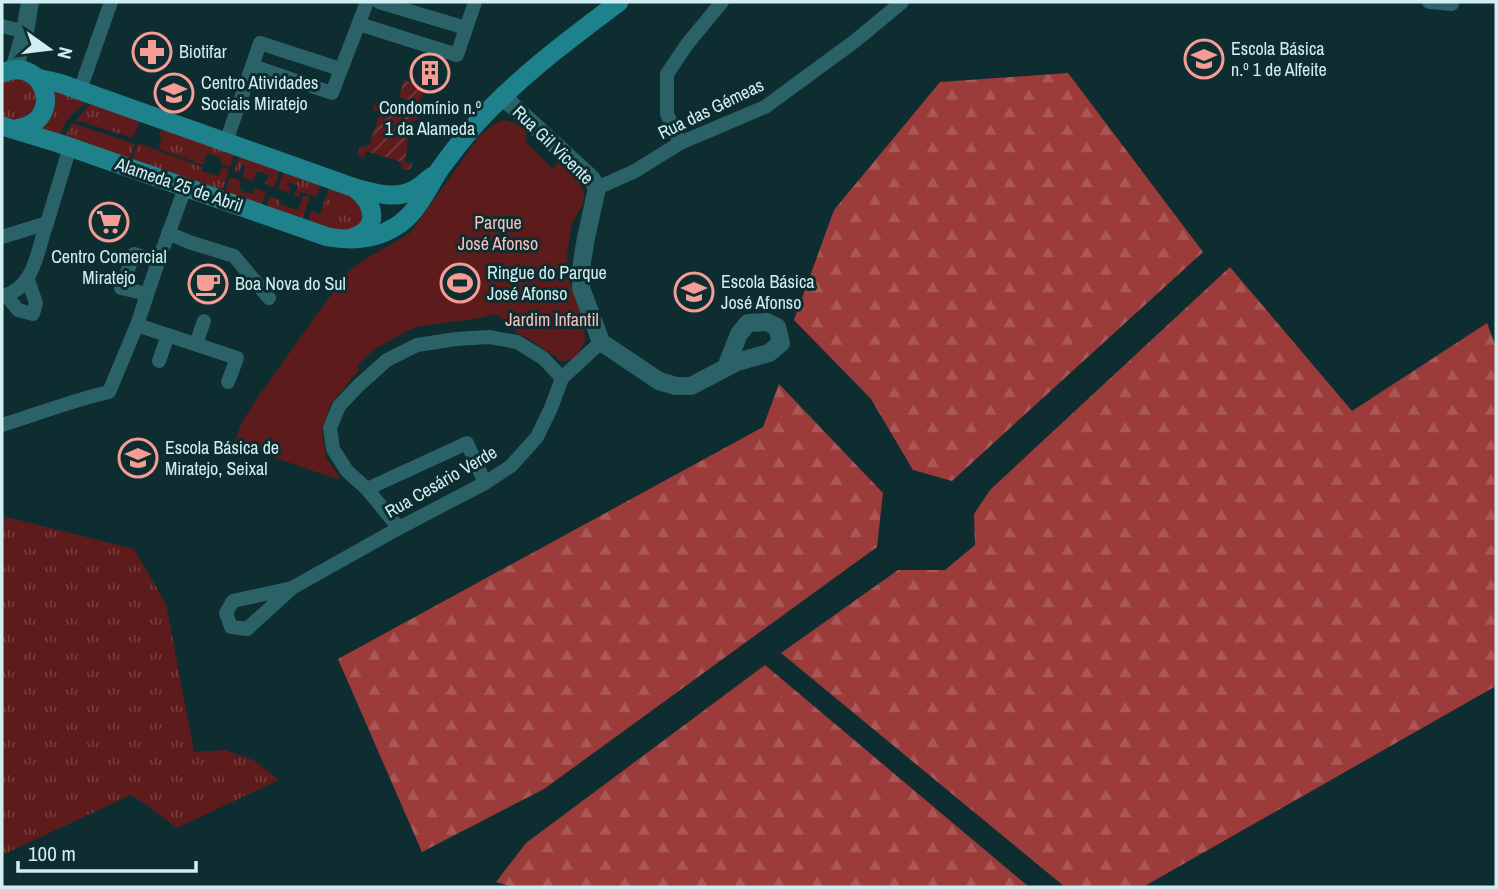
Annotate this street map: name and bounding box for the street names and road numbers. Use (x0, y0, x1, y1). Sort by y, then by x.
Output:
street label: Rua das Gémeas (654, 72, 768, 145)
street label: Rua Gil Vicente (507, 100, 599, 190)
street label: Alameda 25 de Abril (111, 151, 246, 218)
street label: Rua Cesário Verde (380, 439, 501, 524)

